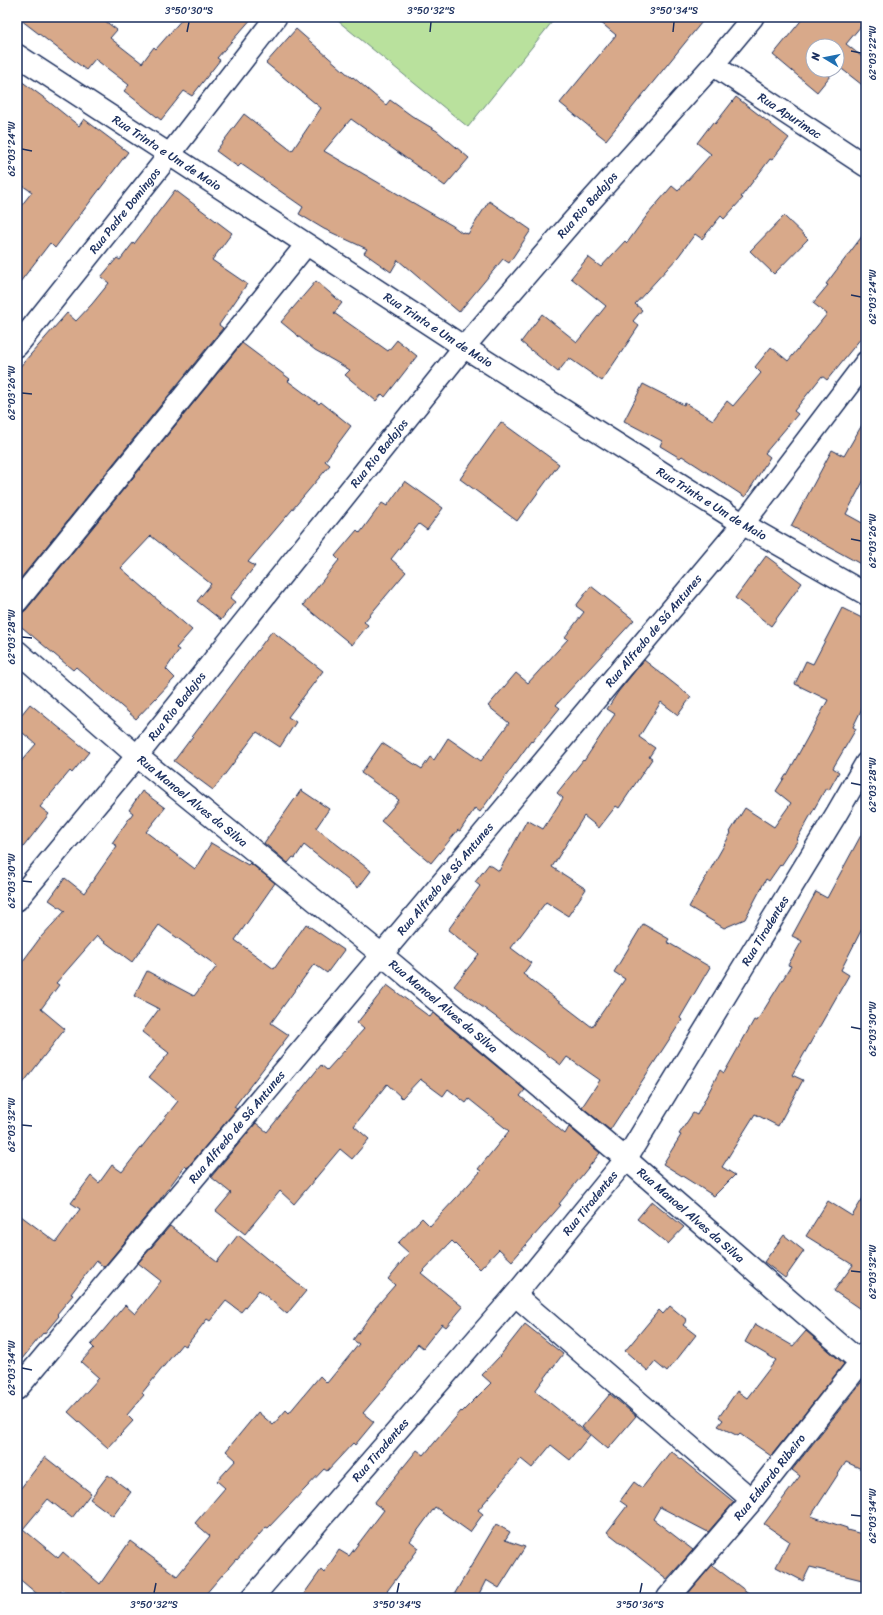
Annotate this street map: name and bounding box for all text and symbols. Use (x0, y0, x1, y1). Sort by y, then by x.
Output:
text: 3°50'30"S (165, 2, 214, 20)
text: 3°50'32"S (407, 2, 456, 20)
text: 3°50'34"S (650, 2, 699, 20)
text: 62°03'22"W (864, 25, 882, 80)
north arrow (805, 38, 845, 78)
text: N (805, 51, 826, 63)
street label: Rua Apurimac (753, 86, 826, 145)
street label: Rua Trinta e Um de Maio (108, 109, 226, 197)
text: 62°03'24"W (3, 121, 21, 177)
street label: Rua Padre Domingos (83, 162, 166, 259)
street label: Rua Rio Badajos (551, 166, 623, 244)
text: 62°03'24"W (864, 269, 882, 325)
street label: Rua Trinta e Um de Maio (379, 286, 497, 374)
text: 62°03'26"W (3, 365, 21, 420)
street label: Rua Rio Badajos (344, 414, 414, 493)
street label: Rua Trinta e Um de Maio (652, 461, 771, 546)
text: 62°03'26"W (864, 513, 882, 568)
street label: Rua Alfredo de Sá Antunes (599, 569, 708, 692)
text: 62°03'28"W (3, 609, 21, 664)
street label: Rua Rio Badajos (142, 667, 211, 746)
street label: Rua Manoel Alves da Silva (132, 749, 253, 853)
text: 62°03'28"W (864, 757, 882, 812)
street label: Rua Alfredo de Sá Antunes (391, 817, 500, 940)
text: 62°03'30"W (3, 853, 21, 908)
street label: Rua Tiradentes (735, 891, 795, 970)
street label: Rua Manoel Alves da Silva (384, 954, 503, 1059)
text: 62°03'30"W (864, 1001, 882, 1056)
street label: Rua Alfredo de Sá Antunes (183, 1065, 291, 1189)
text: 62°03'32"W (3, 1098, 21, 1152)
street label: Rua Manoel Alves da Silva (632, 1162, 750, 1268)
street label: Rua Tiradentes (557, 1165, 624, 1241)
text: 62°03'32"W (864, 1245, 882, 1299)
text: 62°03'34"W (3, 1340, 21, 1395)
street label: Rua Tiradentes (346, 1413, 415, 1487)
street label: Rua Eduardo Ribeiro (728, 1429, 812, 1526)
text: 62°03'34"W (864, 1488, 882, 1543)
text: 3°50'32"S (130, 1596, 179, 1614)
text: 3°50'34"S (373, 1596, 422, 1614)
text: 3°50'36"S (616, 1596, 664, 1614)

